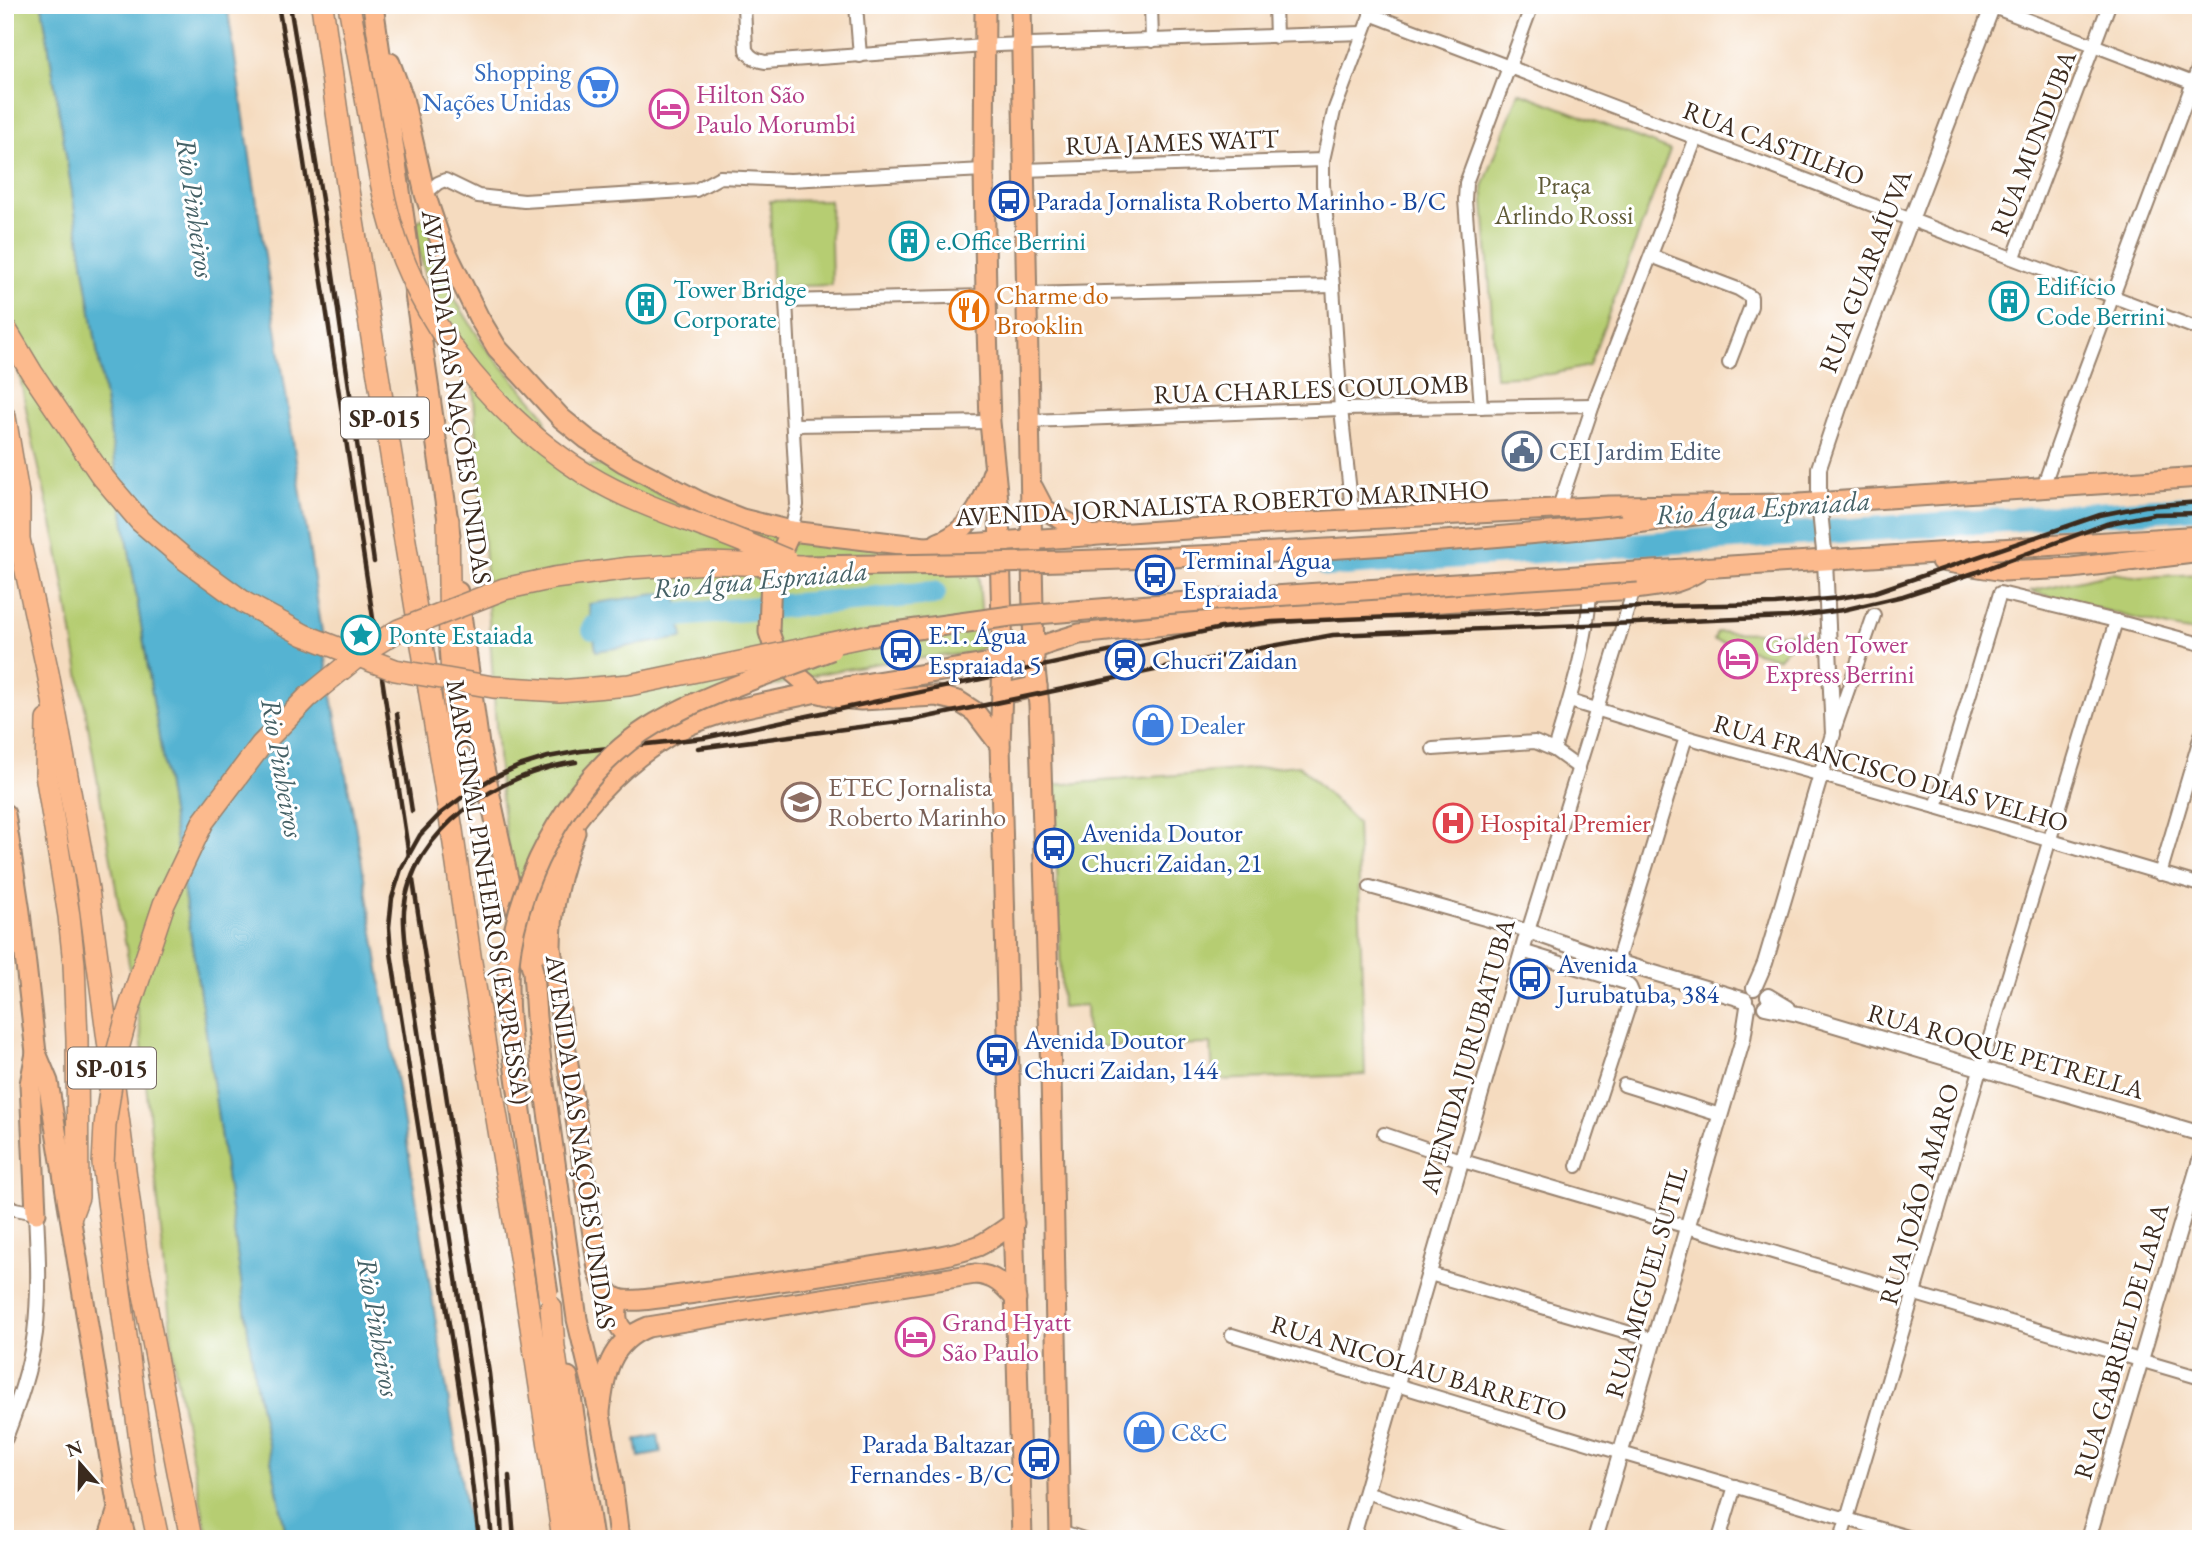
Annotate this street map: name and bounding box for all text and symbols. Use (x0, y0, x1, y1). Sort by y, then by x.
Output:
street label: RUA MUNDUBA (1982, 44, 2084, 241)
place label: Shopping Nações Unidas (422, 55, 572, 119)
supermarket icon: Shopping Nações Unidas (577, 66, 619, 108)
place label: Hilton São Paulo Morumbi (696, 77, 856, 141)
hotel icon: Hilton São Paulo Morumbi (648, 88, 690, 130)
street label: RUA CASTILHO (1678, 93, 1870, 193)
street label: RUA JAMES WATT (1065, 121, 1280, 163)
water label: Rio Pinheiros (168, 136, 224, 281)
street label: RUA GUARAÍUVA (1811, 164, 1920, 377)
park label: Praça Arlindo Rossi (1494, 168, 1633, 232)
bus stop icon: Parada Jornalista Roberto Marinho - B/C (988, 180, 1030, 222)
place label: Parada Jornalista Roberto Marinho - B/C (1036, 184, 1446, 218)
street label: AVENIDA DAS NAÇÕES UNIDAS (414, 207, 500, 586)
building icon: e.Office Berrini (888, 220, 930, 262)
place label: e.Office Berrini (936, 224, 1086, 258)
place label: Edifício Code Berrini (2036, 269, 2165, 333)
place label: Tower Bridge Corporate (673, 272, 806, 336)
place label: Charme do Brooklin (996, 278, 1109, 342)
building icon: Edifício Code Berrini (1988, 280, 2030, 322)
building icon: Tower Bridge Corporate (625, 283, 667, 325)
restaurant icon: Charme do Brooklin (948, 289, 990, 331)
street label: RUA CHARLES COULOMB (1153, 367, 1469, 411)
road number: SP-015 (341, 398, 429, 438)
public building icon: CEI Jardim Edite (1501, 430, 1543, 472)
place label: CEI Jardim Edite (1549, 434, 1721, 468)
street label: AVENIDA JORNALISTA ROBERTO MARINHO (953, 472, 1490, 534)
water label: Rio Água Espraiada (1654, 482, 1872, 532)
place label: Terminal Água Espraiada (1182, 543, 1332, 607)
water label: Rio Água Espraiada (651, 552, 869, 606)
bus stop icon: Terminal Água Espraiada (1134, 554, 1176, 596)
place icon: Ponte Estaiada (340, 614, 382, 656)
place label: Ponte Estaiada (388, 618, 534, 652)
place label: E.T. Água Espraiada 5 (928, 618, 1042, 682)
place label: Golden Tower Express Berrini (1765, 627, 1914, 691)
bus stop icon: E.T. Água Espraiada 5 (880, 629, 922, 671)
hotel icon: Golden Tower Express Berrini (1717, 638, 1759, 680)
station icon: Chucri Zaidan (1104, 639, 1146, 681)
place label: Chucri Zaidan (1152, 643, 1298, 677)
street label: MARGINAL PINHEIROS (EXPRESSA) (439, 677, 539, 1107)
water label: Rio Pinheiros (253, 695, 313, 841)
shop icon: Dealer (1132, 704, 1174, 746)
street label: RUA FRANCISCO DIAS VELHO (1710, 706, 2072, 840)
place label: Dealer (1180, 708, 1245, 742)
place label: ETEC Jornalista Roberto Marinho (828, 770, 1006, 834)
school or university icon: ETEC Jornalista Roberto Marinho (780, 781, 822, 823)
hospital icon: Hospital Premier (1432, 802, 1474, 844)
place label: Hospital Premier (1480, 806, 1651, 840)
place label: Avenida Doutor Chucri Zaidan, 21 (1080, 816, 1263, 880)
bus stop icon: Avenida Doutor Chucri Zaidan, 21 (1033, 827, 1075, 869)
street label: AVENIDA JURUBATUBA (1411, 914, 1523, 1198)
place label: Avenida Jurubatuba, 384 (1555, 947, 1719, 1011)
street label: AVENIDA DAS NAÇÕES UNIDAS (538, 952, 624, 1331)
bus stop icon: Avenida Jurubatuba, 384 (1509, 958, 1551, 1000)
street label: RUA ROQUE PETRELLA (1864, 995, 2149, 1107)
place label: Avenida Doutor Chucri Zaidan, 144 (1023, 1023, 1219, 1087)
bus stop icon: Avenida Doutor Chucri Zaidan, 144 (976, 1034, 1018, 1076)
road number: SP-015 (68, 1048, 156, 1088)
street label: RUA JOÃO AMARO (1871, 1079, 1967, 1309)
street label: RUA MIGUEL SUTIL (1597, 1162, 1695, 1402)
street label: RUA GABRIEL DE LARA (2065, 1198, 2177, 1483)
water label: Rio Pinheiros (349, 1254, 409, 1400)
place label: Grand Hyatt São Paulo (942, 1305, 1071, 1369)
street label: RUA NICOLAU BARRETO (1267, 1307, 1571, 1429)
hotel icon: Grand Hyatt São Paulo (894, 1316, 936, 1358)
shop icon: C&C (1123, 1411, 1165, 1453)
place label: C&C (1171, 1415, 1228, 1449)
place label: Parada Baltazar Fernandes - B/C (849, 1427, 1012, 1491)
north arrow (46, 1428, 116, 1498)
text: N (63, 1434, 86, 1463)
bus stop icon: Parada Baltazar Fernandes - B/C (1018, 1438, 1060, 1480)

